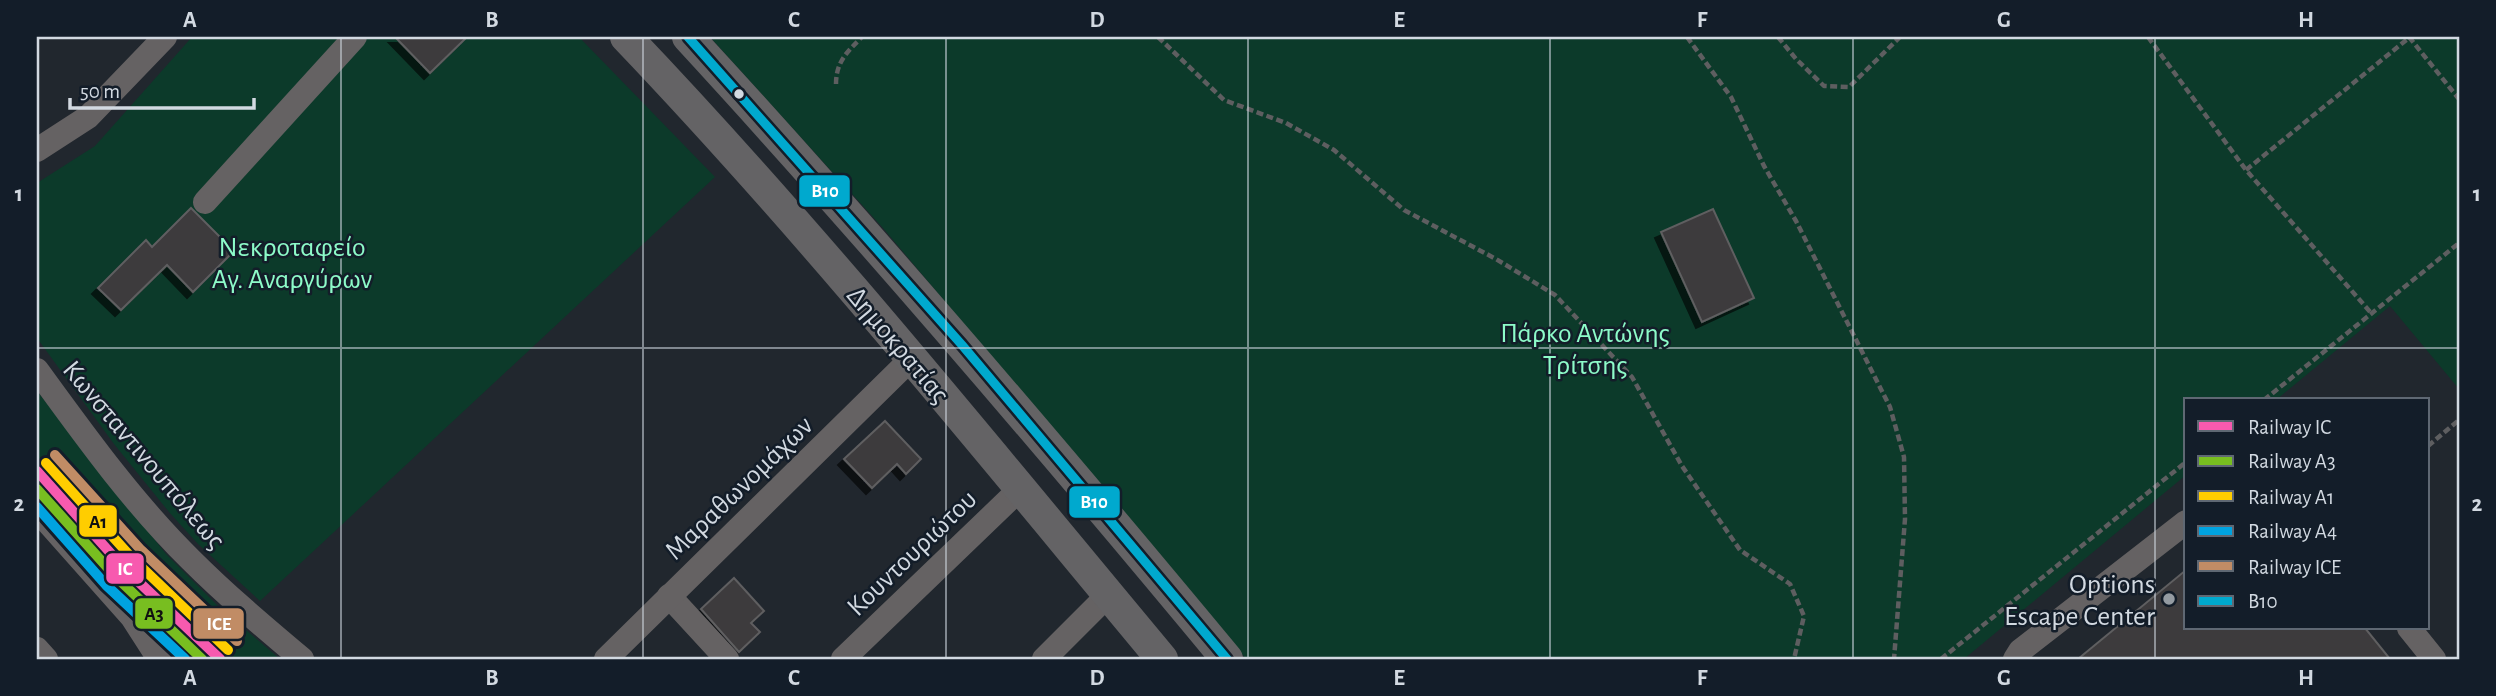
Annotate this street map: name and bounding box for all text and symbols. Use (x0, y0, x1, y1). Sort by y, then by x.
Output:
text: A (183, 9, 197, 32)
text: B (485, 9, 499, 32)
text: C (788, 9, 800, 32)
text: D (1089, 9, 1105, 32)
text: E (1393, 9, 1405, 32)
text: F (1697, 9, 1708, 32)
text: G (1997, 9, 2011, 32)
text: H (2298, 9, 2314, 32)
scale bar (70, 66, 254, 110)
text: 50 m (80, 81, 120, 102)
unlabelled marker (732, 87, 746, 101)
line badge: Β10 (798, 174, 851, 208)
text: Β10 (811, 182, 839, 201)
text: 1 (15, 183, 23, 206)
text: 1 (2473, 183, 2481, 206)
park label: Νεκροταφείο Αγ. Αναργύρων (212, 234, 372, 294)
street label: Δημοκρατίας (841, 282, 954, 409)
park label: Πάρκο Αντώνης Τρίτσης (1500, 320, 1670, 380)
street label: Κωνσταντινουπόλεως (57, 356, 230, 555)
legend (2184, 398, 2430, 630)
street label: Μαραθωνομάχων (660, 411, 819, 566)
text: Railway IC (2248, 417, 2331, 438)
text: Railway A3 (2248, 451, 2336, 472)
street label: Κουντουριώτου (842, 485, 983, 622)
line badge: Β10 (1068, 485, 1121, 519)
text: Railway A1 (2248, 487, 2334, 508)
text: 2 (14, 493, 25, 516)
text: Β10 (1080, 493, 1108, 512)
text: 2 (2472, 493, 2483, 516)
line badge: A1 (78, 504, 118, 538)
text: A1 (89, 513, 107, 532)
text: Railway A4 (2248, 521, 2337, 542)
line badge: IC (105, 552, 145, 585)
text: Railway ICE (2248, 557, 2341, 578)
text: IC (117, 560, 133, 579)
place label: Options Escape Center (2004, 571, 2155, 631)
marker: Options Escape Center (2161, 591, 2177, 607)
text: Β10 (2248, 591, 2278, 612)
line badge: A3 (134, 597, 174, 630)
text: A3 (144, 605, 164, 624)
line badge: ICE (192, 607, 245, 640)
text: ICE (207, 615, 232, 634)
text: A (183, 667, 197, 690)
text: B (485, 667, 499, 690)
text: C (788, 667, 800, 690)
text: D (1089, 667, 1105, 690)
text: E (1393, 667, 1405, 690)
text: F (1697, 667, 1708, 690)
text: G (1997, 667, 2011, 690)
text: H (2298, 667, 2314, 690)

